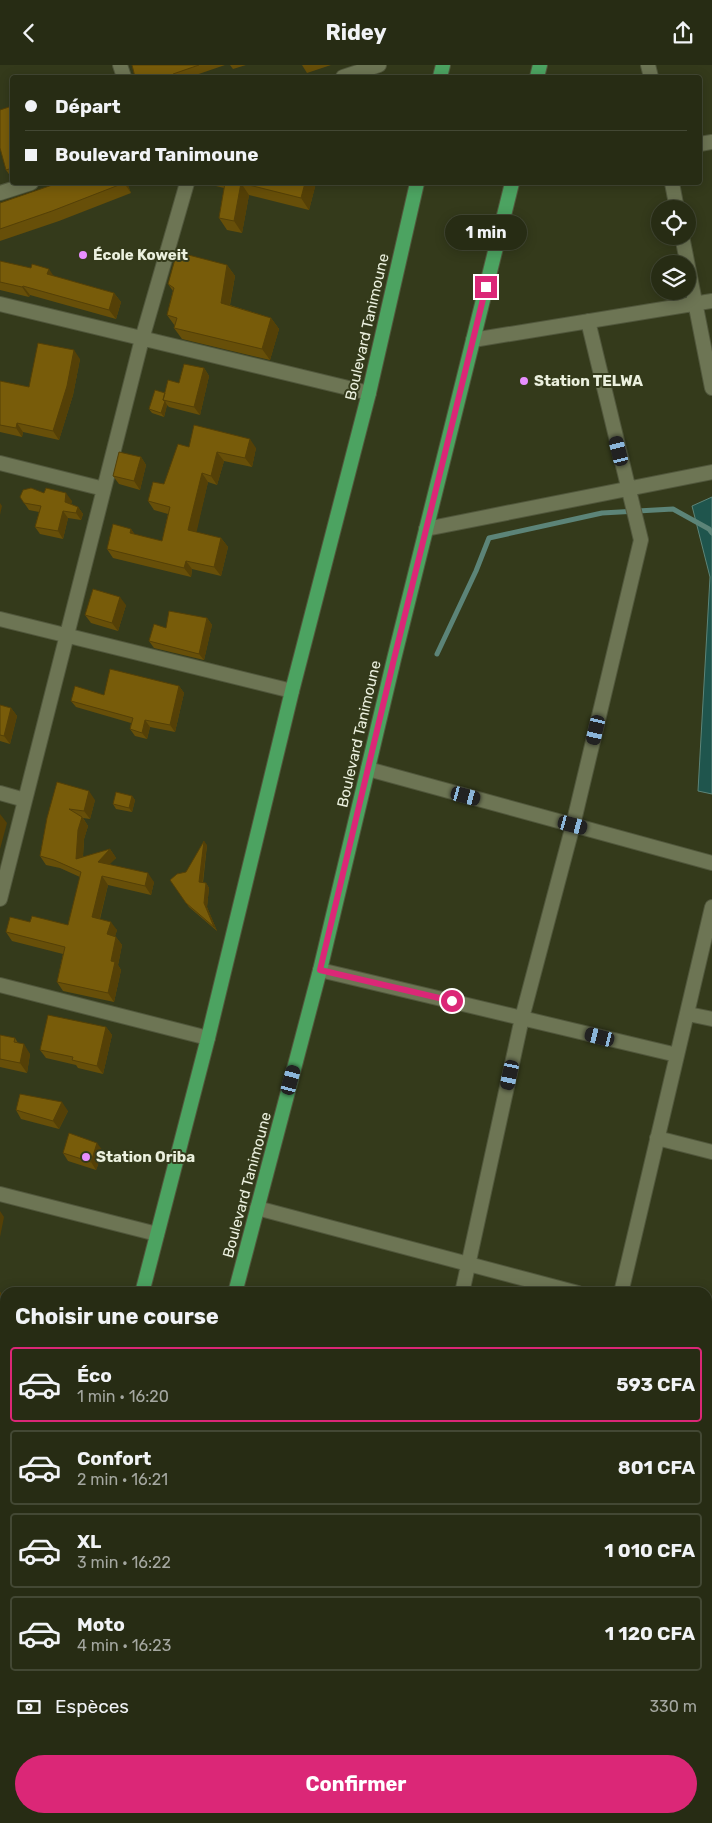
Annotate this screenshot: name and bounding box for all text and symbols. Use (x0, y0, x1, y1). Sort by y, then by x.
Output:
icon: back (15, 19, 43, 47)
text: Ridey (325, 19, 387, 46)
icon: share (669, 19, 697, 47)
text: Départ (55, 95, 121, 118)
text: Boulevard Tanimoune (55, 143, 259, 166)
map controls (651, 200, 696, 300)
button: locate (651, 200, 696, 245)
callout: 1 min (445, 215, 527, 249)
text: 1 min (466, 223, 506, 242)
place label: École Koweit (93, 246, 188, 264)
marker: École Koweit (77, 249, 89, 261)
street label: Boulevard Tanimoune (341, 252, 393, 402)
button: layers (651, 255, 696, 300)
route end (475, 276, 497, 298)
place label: Station TELWA (534, 372, 643, 390)
marker: Station TELWA (518, 375, 530, 387)
car (608, 435, 629, 467)
street label: Boulevard Tanimoune (333, 659, 385, 809)
car (585, 714, 606, 746)
car (449, 785, 482, 807)
car (556, 814, 589, 836)
route start (441, 990, 463, 1012)
car (583, 1026, 616, 1048)
car (499, 1059, 520, 1091)
car (279, 1064, 302, 1096)
street label: Boulevard Tanimoune (219, 1110, 275, 1260)
place label: Station Oriba (96, 1148, 195, 1166)
marker: Station Oriba (80, 1151, 92, 1163)
text: Choisir une course (15, 1303, 219, 1330)
icon: car (17, 1362, 62, 1407)
text: Éco (77, 1364, 112, 1387)
text: 593 CFA (616, 1373, 695, 1396)
text: 1 min · 16:20 (77, 1387, 169, 1406)
icon: car (17, 1445, 62, 1490)
text: Confort (77, 1447, 151, 1470)
text: 801 CFA (618, 1456, 695, 1479)
text: 2 min · 16:21 (77, 1470, 168, 1489)
icon: car (17, 1528, 62, 1573)
text: XL (77, 1530, 101, 1553)
text: 1 010 CFA (604, 1539, 695, 1562)
text: 3 min · 16:22 (77, 1553, 171, 1572)
icon: car (17, 1611, 62, 1656)
text: Moto (77, 1613, 125, 1636)
text: 1 120 CFA (605, 1622, 695, 1645)
text: 4 min · 16:23 (77, 1636, 171, 1655)
icon: cash (15, 1693, 43, 1721)
text: Espèces (55, 1695, 129, 1718)
text: 330 m (649, 1697, 697, 1716)
button: Confirmer (15, 1755, 697, 1813)

